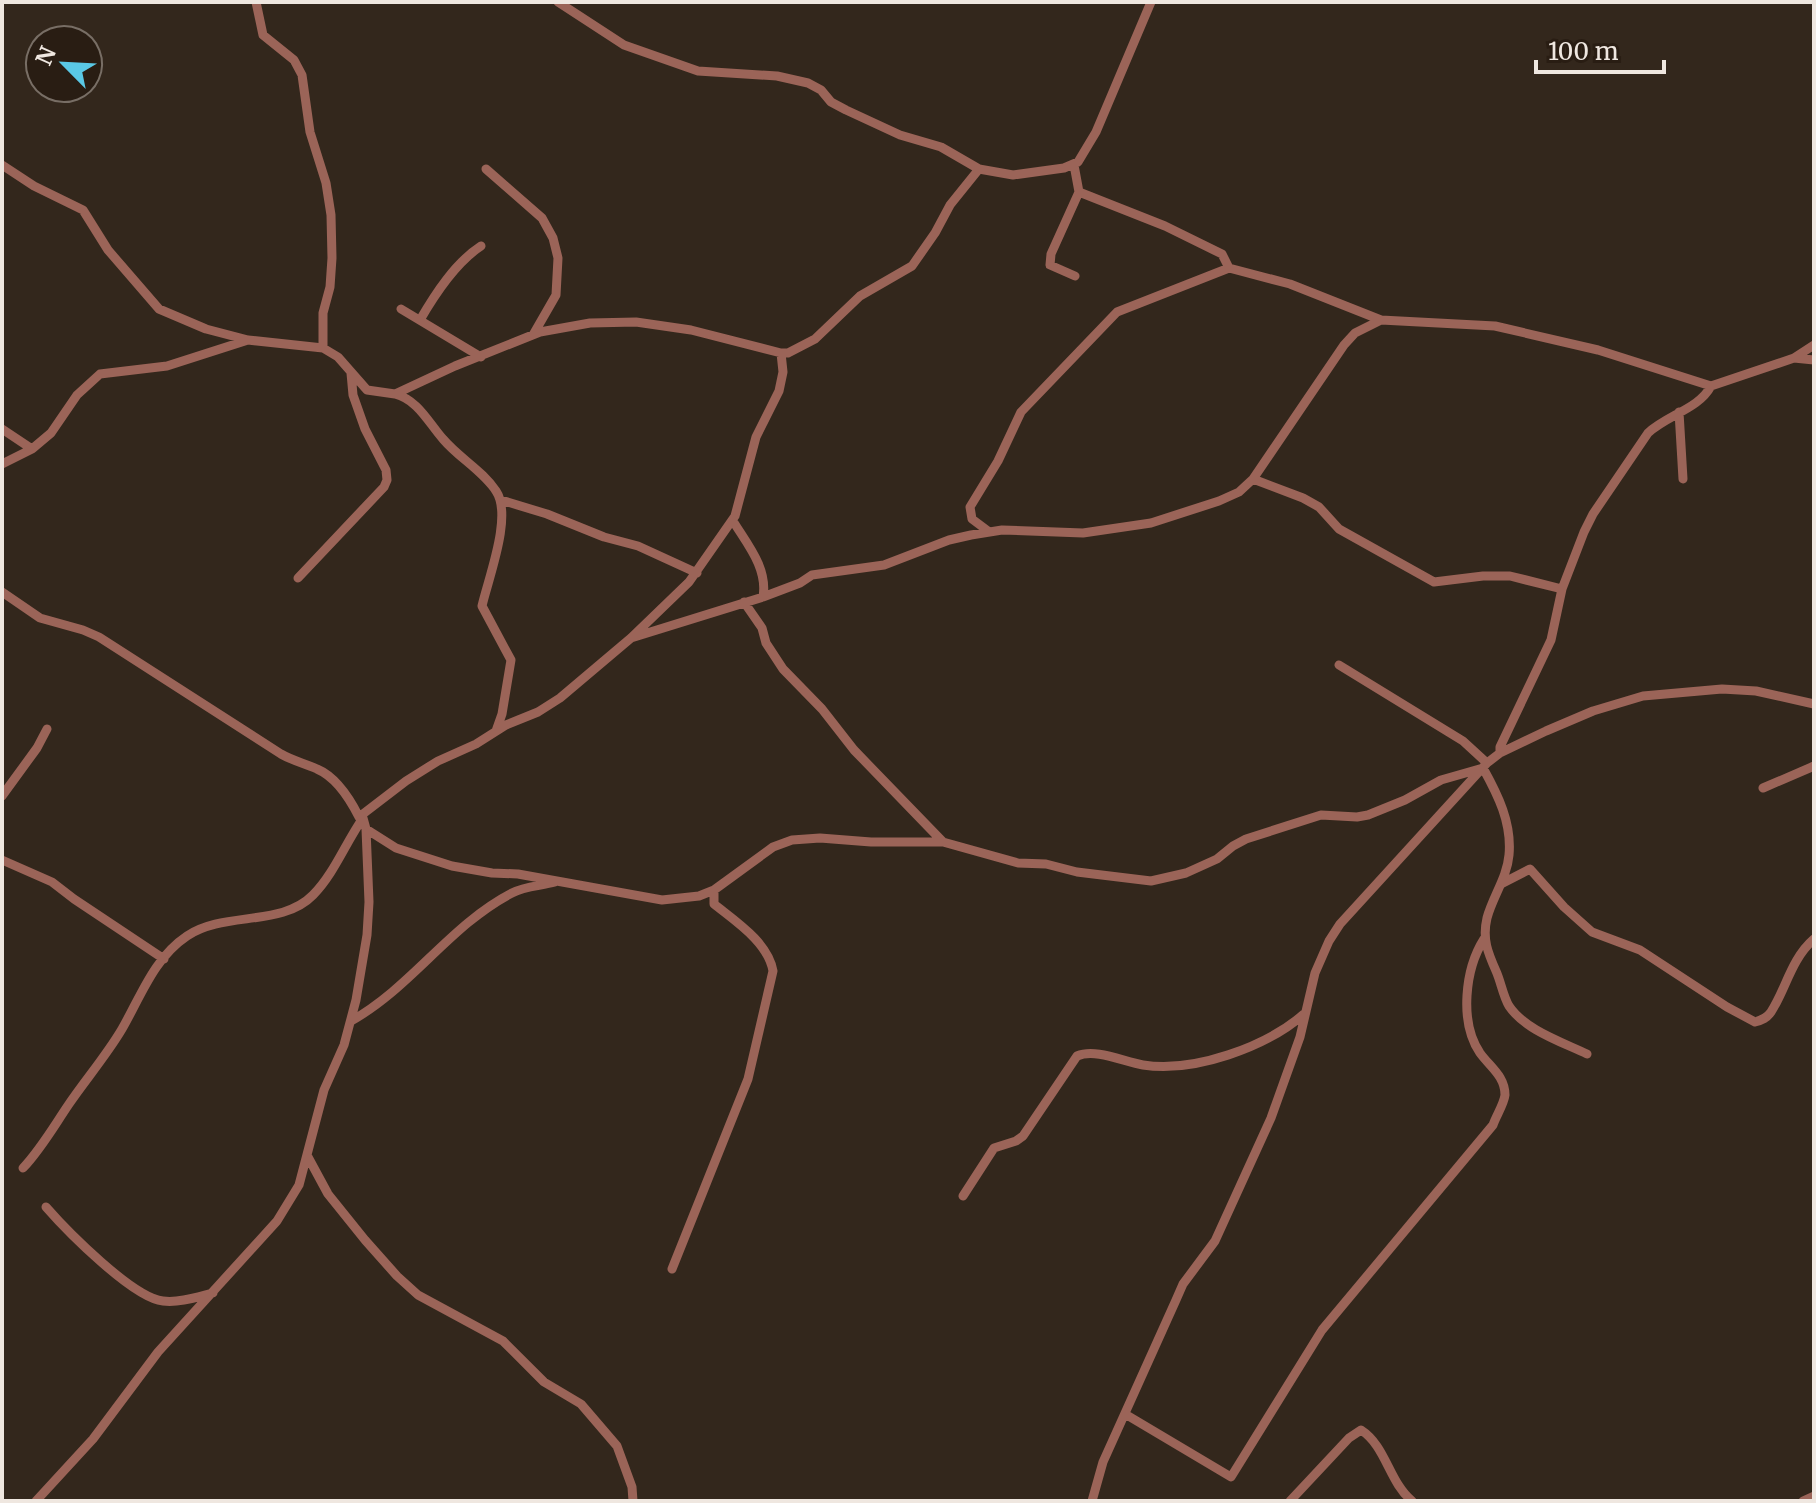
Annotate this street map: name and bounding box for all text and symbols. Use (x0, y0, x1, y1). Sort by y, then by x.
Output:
north arrow (24, 24, 104, 104)
scale bar (1536, 24, 1664, 74)
text: 100 m (1548, 36, 1619, 67)
text: N (29, 42, 62, 70)

